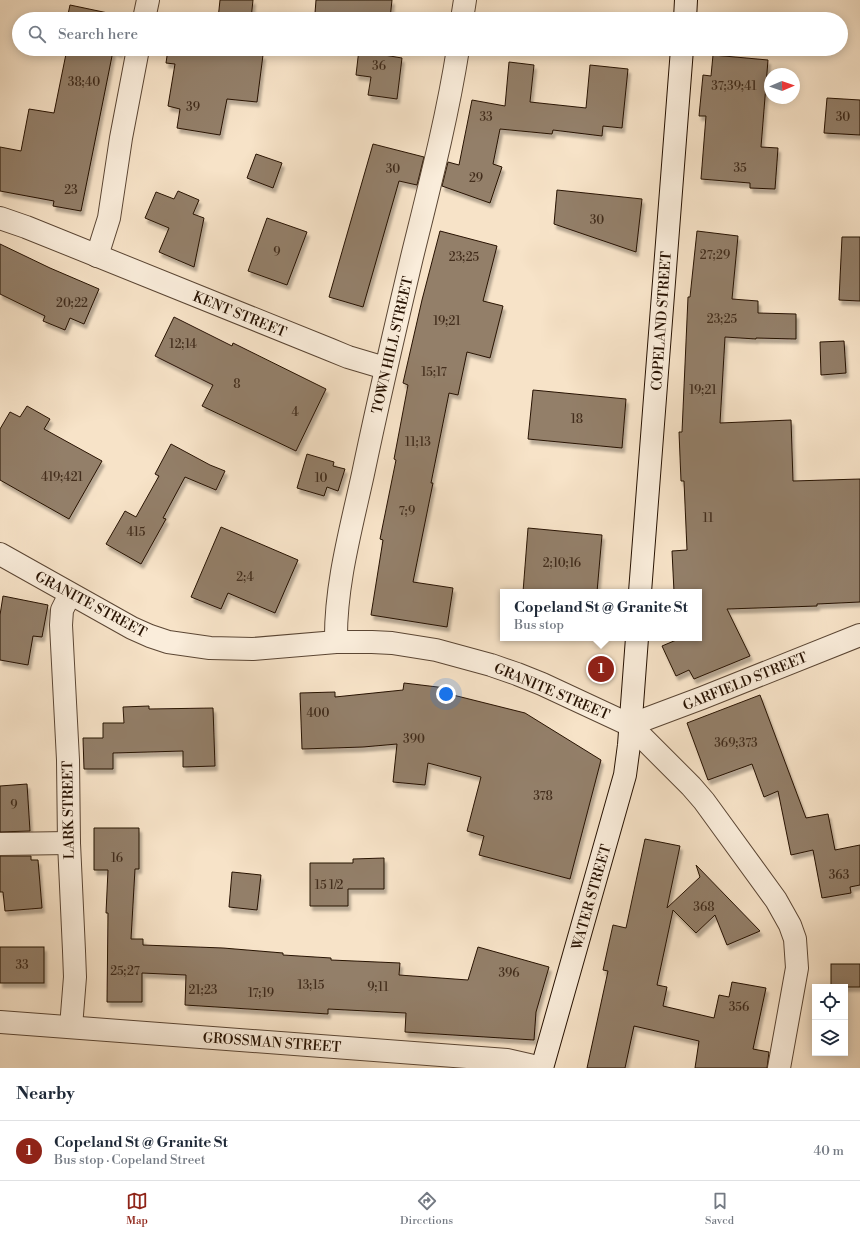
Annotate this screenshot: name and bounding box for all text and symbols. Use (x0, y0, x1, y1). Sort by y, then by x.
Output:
search box (12, 12, 848, 56)
icon: search (26, 23, 48, 45)
text: Search here (58, 25, 138, 44)
house number: 36 (372, 59, 386, 74)
north arrow (764, 68, 800, 104)
house number: 38;40 (68, 75, 100, 90)
house number: 37;39;41 (711, 79, 758, 94)
house number: 39 (186, 100, 200, 115)
house number: 33 (479, 110, 493, 125)
house number: 30 (836, 110, 850, 125)
house number: 35 (733, 161, 747, 176)
house number: 30 (386, 162, 400, 177)
house number: 29 (469, 171, 483, 186)
house number: 23 (64, 183, 78, 198)
house number: 30 (590, 213, 604, 228)
house number: 9 (273, 245, 281, 260)
house number: 27;29 (700, 248, 730, 263)
house number: 23;25 (449, 250, 480, 265)
street label: COPELAND STREET (648, 251, 676, 391)
street label: TOWN HILL STREET (368, 275, 418, 416)
street label: KENT STREET (190, 288, 289, 342)
house number: 20;22 (56, 296, 88, 311)
house number: 23;25 (707, 312, 738, 327)
house number: 19;21 (433, 314, 462, 329)
house number: 12;14 (169, 337, 197, 352)
house number: 15;17 (421, 365, 447, 380)
house number: 8 (233, 377, 241, 392)
house number: 19;21 (689, 383, 718, 398)
house number: 4 (291, 405, 299, 420)
house number: 18 (571, 412, 583, 427)
house number: 11;13 (405, 435, 431, 450)
house number: 419;421 (41, 470, 84, 485)
house number: 10 (315, 471, 327, 486)
house number: 7;9 (399, 504, 415, 519)
house number: 11 (703, 511, 714, 526)
house number: 415 (127, 525, 146, 540)
house number: 2;10;16 (543, 556, 581, 571)
street label: GRANITE STREET (32, 568, 150, 642)
house number: 2;4 (236, 570, 254, 585)
popup (500, 589, 702, 641)
text: Copeland St @ Granite St (514, 598, 688, 617)
text: Bus stop (514, 617, 564, 633)
street label: GARFIELD STREET (680, 649, 810, 715)
pin: 1 (588, 654, 614, 684)
street label: GRANITE STREET (491, 659, 612, 724)
your location (436, 684, 456, 704)
house number: 400 (306, 706, 330, 721)
house number: 390 (403, 732, 425, 747)
house number: 369;373 (714, 736, 758, 751)
street label: LARK STREET (59, 760, 79, 859)
house number: 378 (533, 789, 553, 804)
house number: 9 (10, 798, 18, 813)
street label: WATER STREET (568, 842, 616, 953)
house number: 16 (111, 851, 123, 866)
house number: 363 (829, 868, 850, 883)
house number: 15 1/2 (315, 878, 343, 893)
house number: 368 (693, 900, 715, 915)
house number: 33 (15, 958, 29, 973)
house number: 25;27 (110, 964, 140, 979)
house number: 396 (498, 966, 520, 981)
house number: 13;15 (298, 978, 325, 993)
house number: 9;11 (367, 980, 390, 995)
house number: 21;23 (189, 983, 218, 998)
map controls (812, 984, 848, 1056)
button: locate (812, 984, 848, 1020)
house number: 17;19 (248, 986, 274, 1001)
house number: 356 (729, 1000, 749, 1015)
button: layers (812, 1020, 848, 1056)
street label: GROSSMAN STREET (202, 1029, 342, 1057)
text: Nearby (16, 1083, 75, 1105)
text: Copeland St @ Granite St (54, 1133, 228, 1152)
text: 1 (26, 1143, 32, 1159)
text: 40 m (814, 1143, 844, 1159)
text: Bus stop · Copeland Street (54, 1152, 205, 1168)
tab: Map (126, 1190, 148, 1228)
tab: Directions (400, 1190, 453, 1228)
tab: Saved (705, 1190, 734, 1228)

